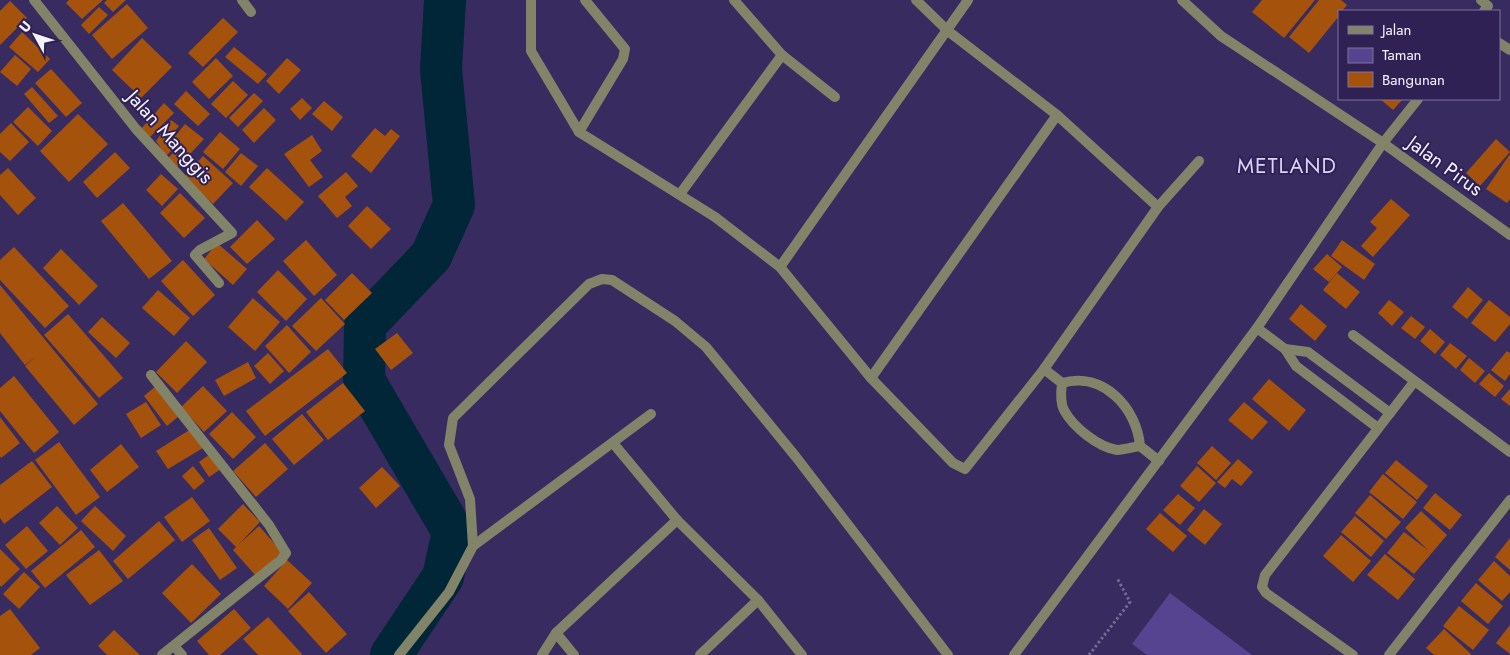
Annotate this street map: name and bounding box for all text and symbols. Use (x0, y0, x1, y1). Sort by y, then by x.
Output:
north arrow (10, 10, 60, 60)
legend (1338, 10, 1500, 100)
text: U (14, 16, 36, 37)
text: Jalan (1380, 19, 1411, 41)
text: Taman (1382, 44, 1421, 66)
text: Bangunan (1382, 69, 1445, 91)
street label: Jalan Manggis (118, 81, 220, 190)
street label: Jalan Pirus (1399, 127, 1489, 203)
district label: METLAND (1237, 151, 1337, 181)

